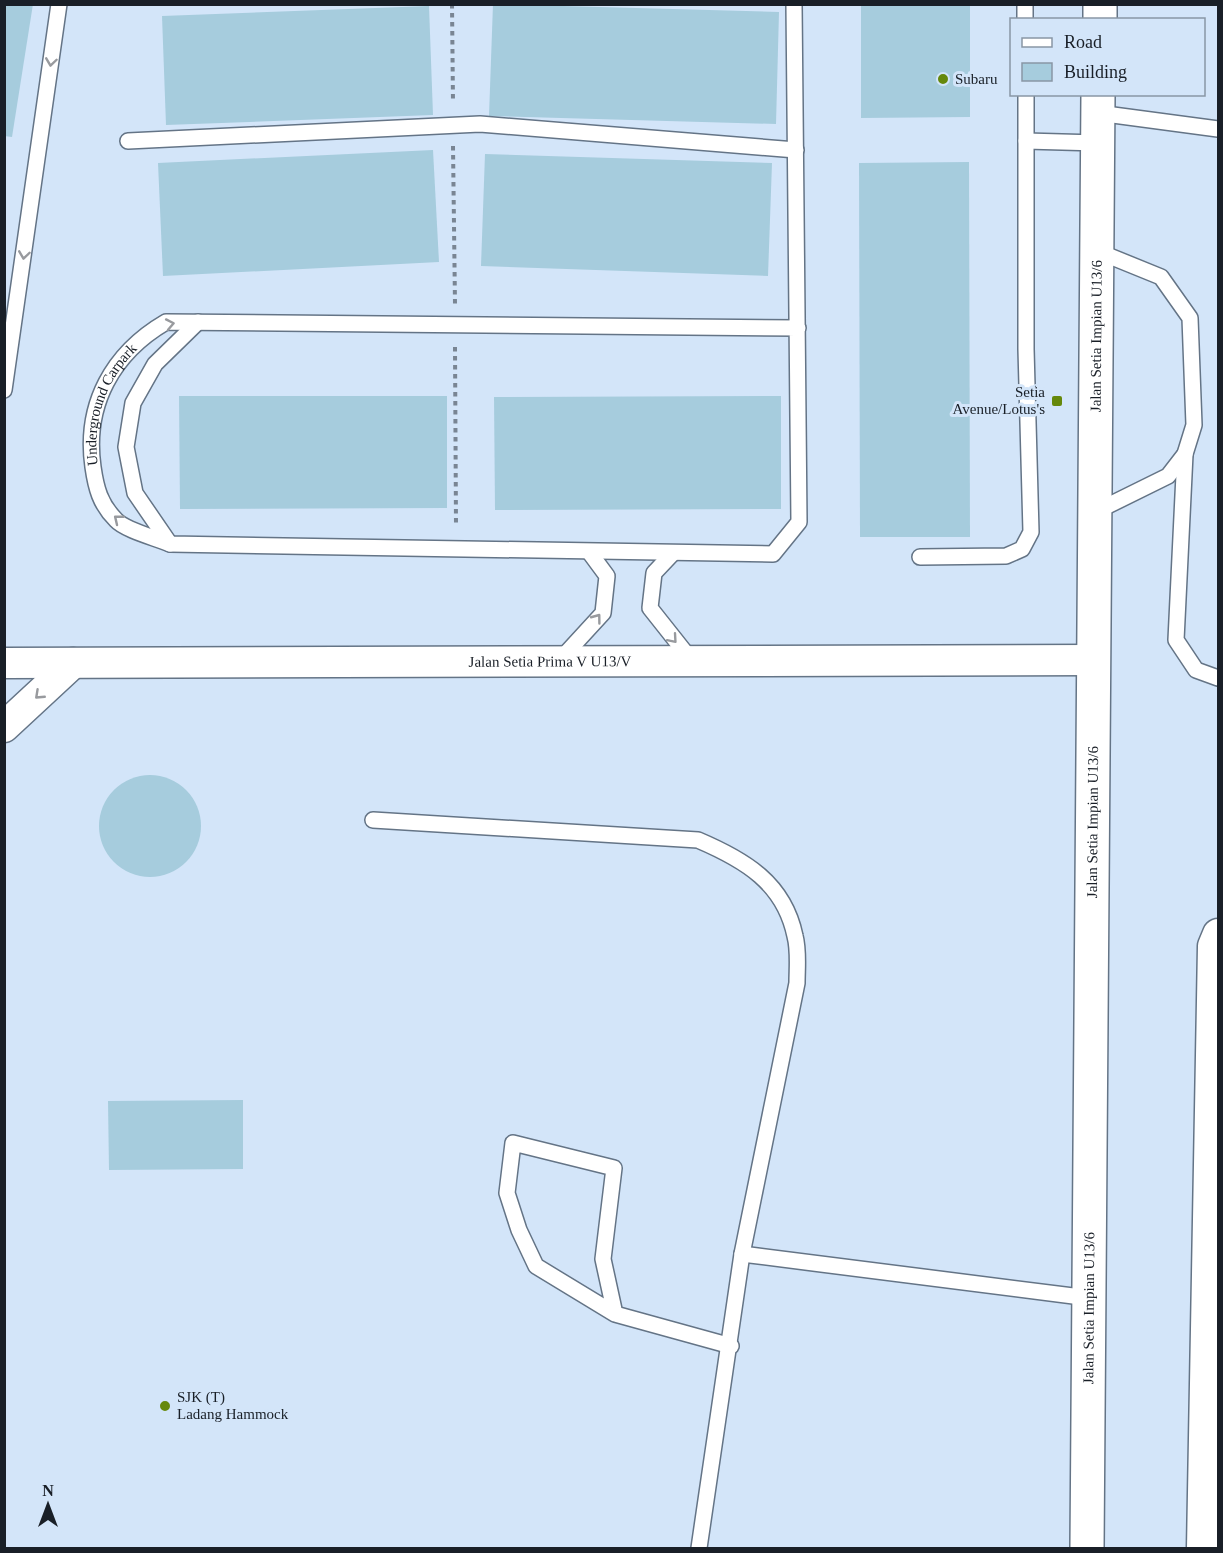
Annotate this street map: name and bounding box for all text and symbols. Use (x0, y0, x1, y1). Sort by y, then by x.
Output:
legend (1010, 18, 1205, 96)
text: Road (1064, 32, 1102, 52)
one-way arrow (46, 58, 58, 67)
text: Building (1064, 62, 1127, 82)
place label: Subaru (955, 71, 998, 87)
marker: Subaru (936, 72, 950, 86)
one-way arrow (18, 251, 30, 260)
street label: Jalan Setia Impian U13/6 (1088, 259, 1105, 412)
one-way arrow (165, 318, 175, 331)
street label: Underground Carpark (83, 340, 140, 466)
place label: Setia Avenue/Lotus's (953, 384, 1045, 417)
marker: Setia Avenue/Lotus's (1050, 394, 1064, 408)
one-way arrow (114, 515, 125, 526)
one-way arrow (590, 614, 601, 625)
one-way arrow (666, 632, 677, 643)
street label: Jalan Setia Prima V U13/V (469, 653, 632, 670)
one-way arrow (35, 688, 46, 699)
street label: Jalan Setia Impian U13/6 (1084, 745, 1101, 898)
street label: Jalan Setia Impian U13/6 (1080, 1231, 1097, 1384)
place label: SJK (T) Ladang Hammock (177, 1389, 289, 1422)
marker: SJK (T) Ladang Hammock (158, 1399, 172, 1413)
north arrow (18, 1475, 78, 1535)
text: N (42, 1482, 54, 1499)

